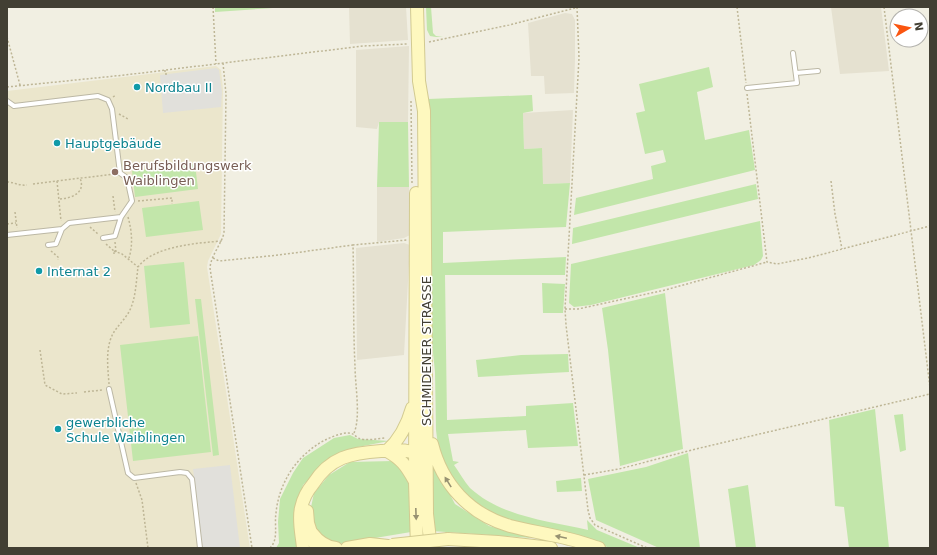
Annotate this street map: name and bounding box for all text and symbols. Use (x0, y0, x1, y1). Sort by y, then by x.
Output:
north arrow (889, 8, 929, 48)
text: N (911, 21, 926, 32)
place label: Nordbau II (145, 80, 212, 95)
marker: Nordbau II (132, 82, 142, 92)
place label: Hauptgebäude (65, 136, 161, 151)
marker: Hauptgebäude (52, 138, 62, 148)
place label: Berufsbildungswerk Waiblingen (123, 158, 252, 188)
marker: Berufsbildungswerk Waiblingen (110, 167, 120, 177)
place label: Internat 2 (47, 264, 111, 279)
marker: Internat 2 (34, 266, 44, 276)
street label: SCHMIDENER STRASSE (419, 276, 434, 426)
place label: gewerbliche Schule Waiblingen (66, 415, 185, 445)
marker: gewerbliche Schule Waiblingen (53, 424, 63, 434)
one-way arrow (444, 477, 452, 487)
one-way arrow (412, 508, 419, 520)
one-way arrow (555, 534, 567, 540)

